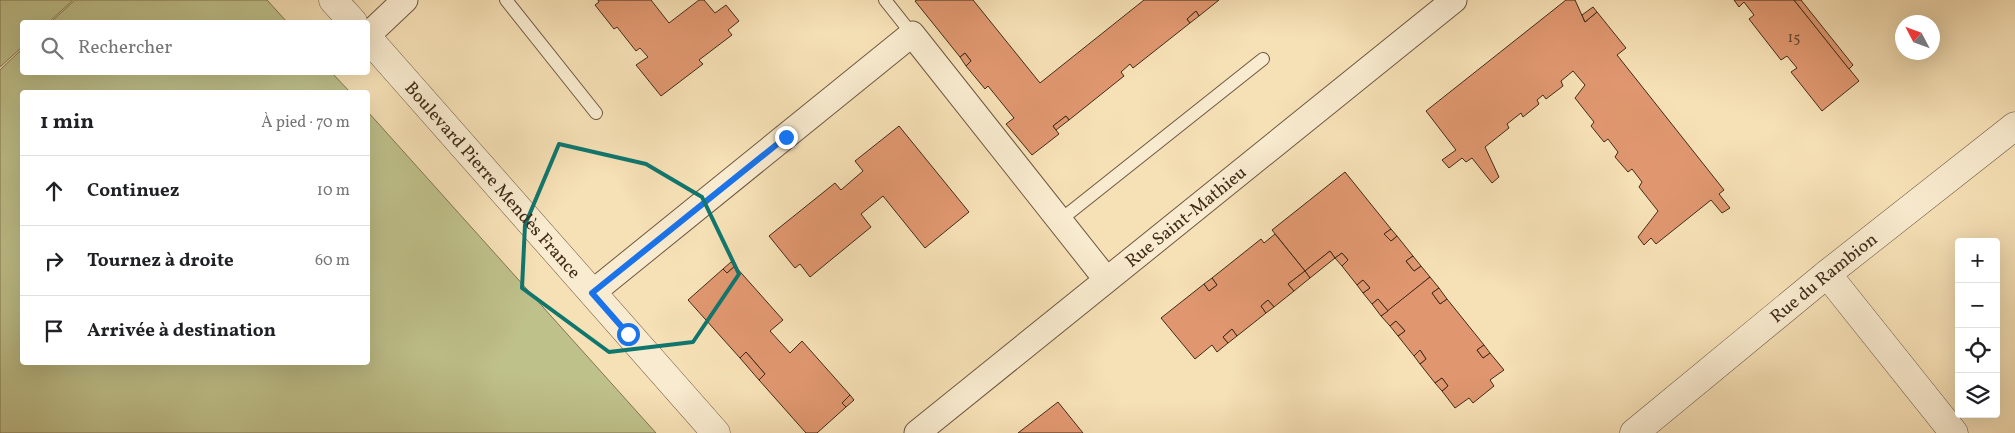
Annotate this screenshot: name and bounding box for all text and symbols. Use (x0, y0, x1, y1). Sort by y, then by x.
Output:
north arrow (1895, 15, 1940, 60)
search box (20, 20, 370, 75)
house number: 15 (1787, 28, 1801, 49)
icon: search (38, 34, 66, 62)
text: Rechercher (78, 35, 172, 61)
street label: Boulevard Pierre Mendès France (398, 77, 586, 285)
text: 1 min (40, 108, 94, 137)
text: À pied · 70 m (261, 112, 350, 134)
route end (775, 126, 798, 149)
street label: Rue Saint-Mathieu (1120, 161, 1253, 274)
icon: ahead (40, 177, 68, 205)
text: Continuez (87, 178, 179, 204)
text: 10 m (317, 180, 350, 202)
street label: Rue du Rambion (1765, 228, 1883, 330)
map controls (1955, 238, 2000, 418)
button: + (1955, 238, 2000, 283)
icon: right (40, 247, 68, 275)
text: Tournez à droite (87, 248, 234, 274)
text: 60 m (315, 250, 350, 272)
button: − (1955, 283, 2000, 328)
icon: arrive (40, 317, 68, 345)
text: Arrivée à destination (87, 318, 276, 344)
route start (617, 323, 640, 346)
button: locate (1955, 328, 2000, 373)
button: layers (1955, 373, 2000, 418)

